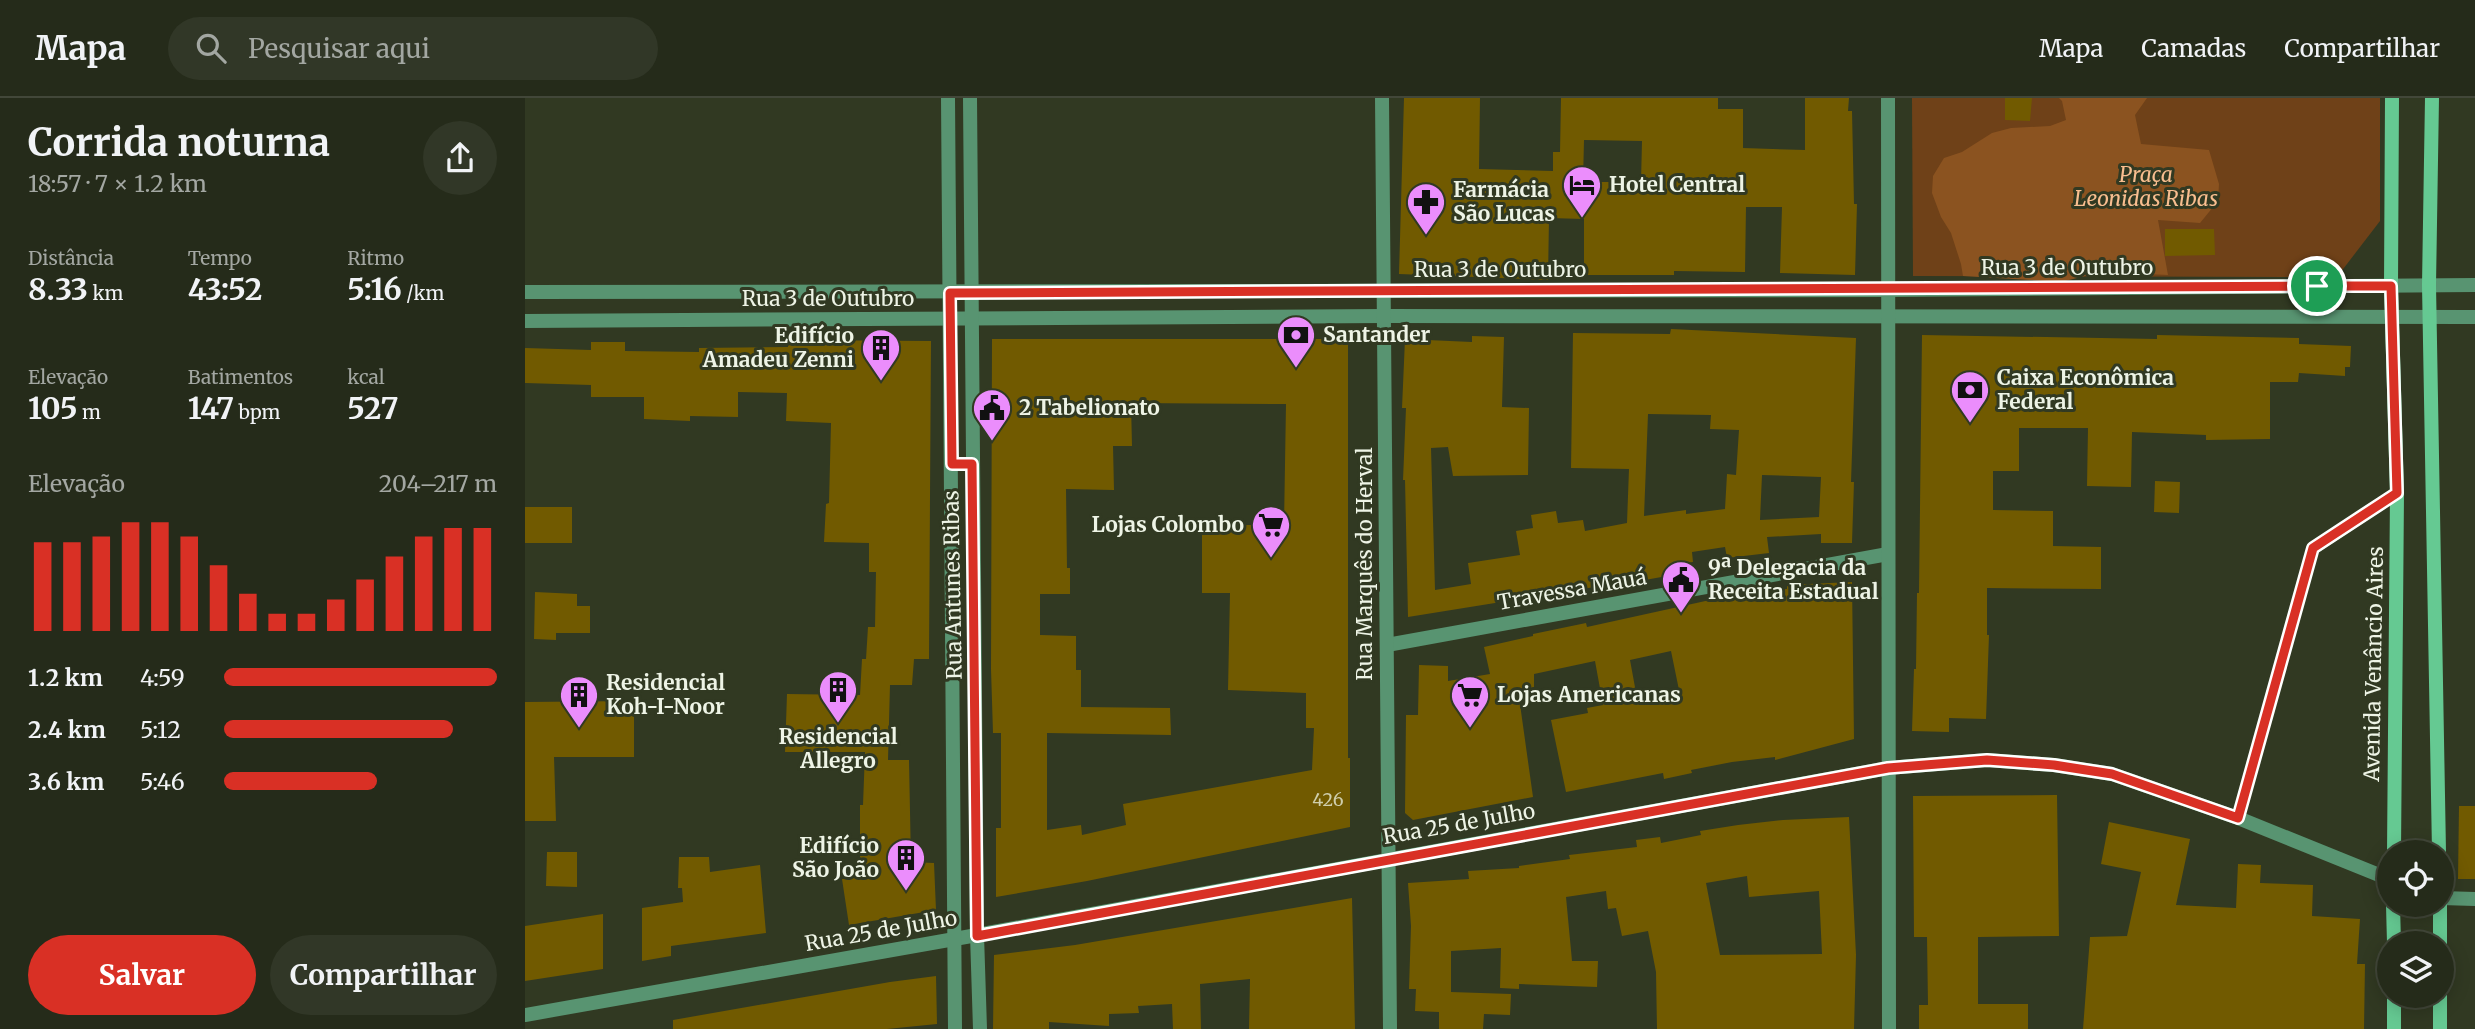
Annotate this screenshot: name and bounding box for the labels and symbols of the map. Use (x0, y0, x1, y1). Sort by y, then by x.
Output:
park label: Praça Leonidas Ribas (2074, 161, 2218, 212)
hotel icon: Hotel Central (1561, 164, 1603, 219)
place label: Hotel Central (1609, 171, 1745, 198)
place label: Farmácia São Lucas (1453, 176, 1555, 227)
pharmacy icon: Farmácia São Lucas (1405, 181, 1447, 236)
street label: Rua 3 de Outubro (1981, 254, 2153, 281)
street label: Rua 3 de Outubro (1414, 256, 1586, 283)
pin (2287, 256, 2347, 316)
street label: Rua 3 de Outubro (742, 285, 914, 312)
bank icon: Santander (1275, 314, 1317, 369)
place label: Santander (1323, 321, 1431, 348)
place label: Edifício Amadeu Zenni (702, 322, 854, 373)
building icon: Edifício Amadeu Zenni (860, 327, 902, 382)
place label: Caixa Econômica Federal (1997, 364, 2174, 415)
bank icon: Caixa Econômica Federal (1949, 369, 1991, 424)
public building icon: 2 Tabelionato (971, 387, 1013, 442)
place label: 2 Tabelionato (1019, 394, 1160, 421)
street label: Rua Marquês do Herval (1351, 447, 1378, 681)
street label: Rua Antunes Ribas (937, 490, 968, 680)
supermarket icon: Lojas Colombo (1250, 504, 1292, 559)
place label: Lojas Colombo (1091, 511, 1244, 538)
street label: Avenida Venâncio Aires (2358, 546, 2389, 783)
place label: 9ª Delegacia da Receita Estadual (1708, 554, 1879, 605)
public building icon: 9ª Delegacia da Receita Estadual (1660, 559, 1702, 614)
street label: Travessa Mauá (1495, 563, 1649, 616)
place label: Residencial Koh-I-Noor (606, 669, 725, 720)
building icon: Residencial Allegro (817, 669, 859, 724)
building icon: Residencial Koh-I-Noor (558, 674, 600, 729)
supermarket icon: Lojas Americanas (1449, 674, 1491, 729)
place label: Lojas Americanas (1497, 681, 1681, 708)
place label: Residencial Allegro (778, 723, 898, 774)
house number: 426 (1312, 788, 1344, 811)
street label: Rua 25 de Julho (1381, 797, 1537, 850)
place label: Edifício São João (792, 832, 879, 883)
building icon: Edifício São João (885, 837, 927, 892)
street label: Rua 25 de Julho (803, 904, 959, 957)

